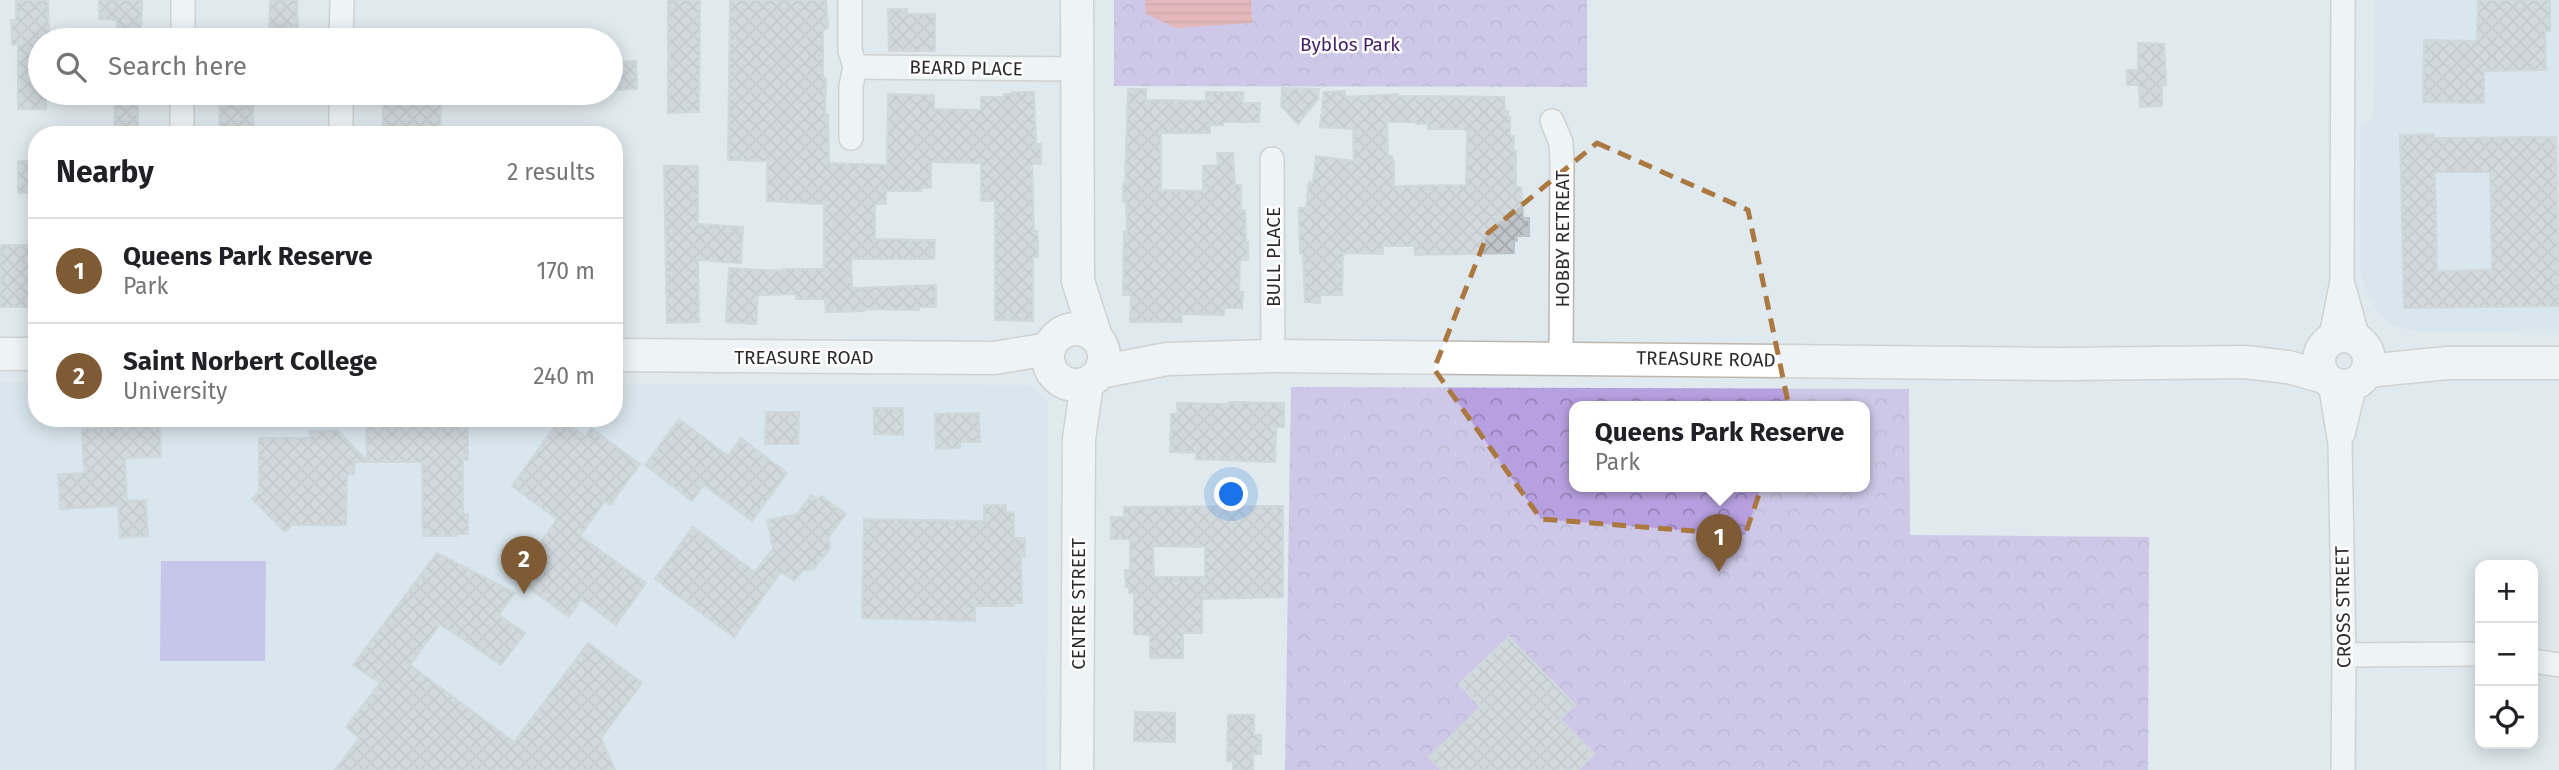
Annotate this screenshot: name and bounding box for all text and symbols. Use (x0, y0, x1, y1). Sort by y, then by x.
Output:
search box (28, 28, 623, 105)
park label: Byblos Park (1300, 33, 1400, 56)
icon: search (52, 48, 90, 86)
text: Search here (108, 51, 247, 82)
street label: BEARD PLACE (909, 56, 1023, 80)
text: Nearby (56, 154, 154, 190)
text: 2 results (507, 158, 595, 186)
street label: HOBBY RETREAT (1551, 170, 1574, 308)
street label: BULL PLACE (1262, 207, 1285, 307)
text: Queens Park Reserve (123, 241, 373, 272)
text: 1 (74, 257, 84, 285)
text: 170 m (536, 257, 595, 285)
text: Park (123, 272, 168, 300)
text: Saint Norbert College (123, 346, 377, 377)
street label: TREASURE ROAD (734, 346, 874, 369)
street label: TREASURE ROAD (1636, 346, 1776, 372)
text: 2 (73, 362, 85, 390)
text: 240 m (533, 362, 595, 390)
text: University (123, 377, 227, 405)
popup (1569, 401, 1870, 492)
text: Queens Park Reserve (1595, 417, 1844, 448)
text: Park (1595, 448, 1640, 476)
your location (1214, 477, 1248, 511)
pin: 1 (1696, 514, 1742, 572)
pin: 2 (501, 536, 547, 594)
street label: CENTRE STREET (1067, 538, 1090, 670)
street label: CROSS STREET (2330, 546, 2356, 668)
map controls (2475, 560, 2538, 749)
button: + (2475, 560, 2538, 623)
button: − (2475, 623, 2538, 686)
button: locate (2475, 686, 2538, 749)

